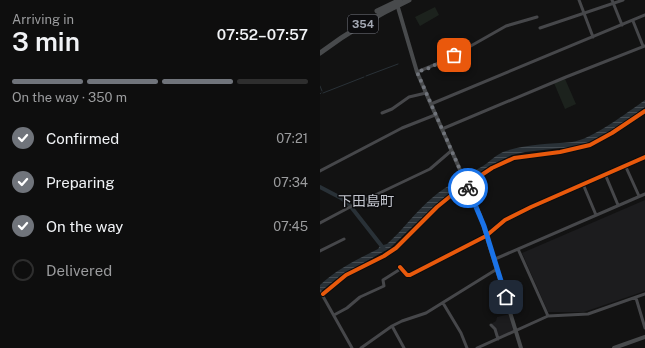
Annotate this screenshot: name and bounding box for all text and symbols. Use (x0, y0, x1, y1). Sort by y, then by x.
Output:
text: Arriving in (12, 12, 74, 27)
road number: 354 (348, 15, 378, 33)
text: 3 min (12, 26, 80, 57)
text: 07:52–07:57 (217, 26, 308, 43)
pin (437, 38, 471, 72)
icon: bag (443, 44, 465, 66)
text: On the way · 350 m (12, 90, 127, 105)
icon: check (12, 127, 34, 149)
text: Confirmed (46, 130, 119, 147)
text: 07:21 (276, 131, 308, 146)
courier (448, 168, 488, 208)
icon: check (12, 171, 34, 193)
text: Preparing (46, 174, 115, 191)
text: 07:34 (273, 175, 308, 190)
icon: bike (457, 177, 479, 199)
district label: 下田島町 (338, 193, 394, 209)
icon: check (12, 215, 34, 237)
text: On the way (46, 218, 123, 235)
text: 07:45 (273, 219, 308, 234)
text: Delivered (46, 262, 112, 279)
pin (489, 280, 523, 314)
icon: home (495, 286, 517, 308)

